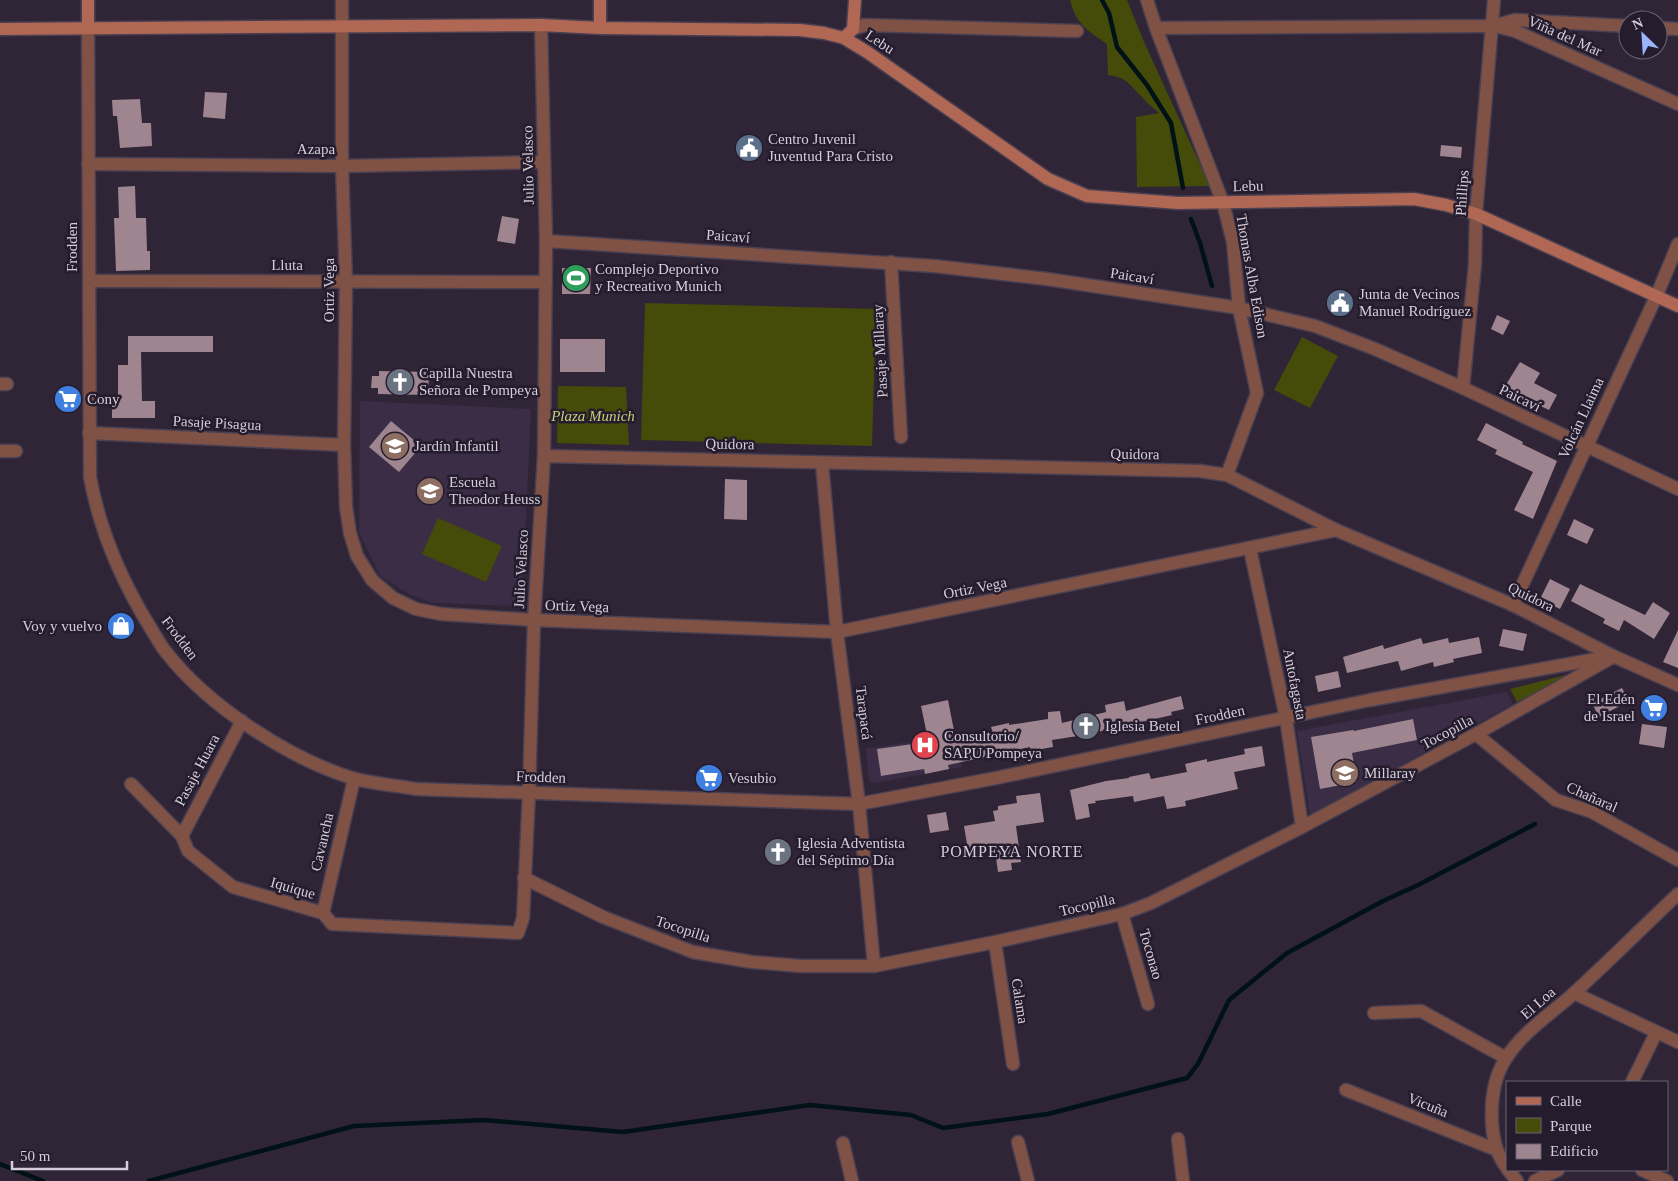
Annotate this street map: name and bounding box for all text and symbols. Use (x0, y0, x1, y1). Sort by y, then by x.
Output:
north arrow (1618, 10, 1668, 60)
street label: Viña del Mar (1526, 13, 1604, 59)
text: N (1630, 15, 1645, 33)
street label: Lebu (863, 27, 898, 57)
street label: Julio Velasco (519, 125, 537, 205)
place label: Centro Juvenil Juventud Para Cristo (768, 131, 893, 164)
public building icon: Centro Juvenil Juventud Para Cristo (734, 133, 764, 163)
street label: Azapa (297, 141, 335, 157)
street label: Phillips (1452, 169, 1472, 216)
street label: Lebu (1232, 178, 1264, 194)
street label: Thomas Alba Edison (1233, 213, 1271, 340)
street label: Frodden (64, 222, 80, 272)
street label: Paicaví (705, 226, 751, 246)
street label: Lluta (271, 257, 303, 273)
street label: Ortiz Vega (321, 258, 337, 322)
place label: Complejo Deportivo y Recreativo Munich (595, 261, 722, 294)
sports icon: Complejo Deportivo y Recreativo Munich (561, 263, 591, 293)
street label: Paicaví (1109, 265, 1155, 287)
place label: Junta de Vecinos Manuel Rodríguez (1359, 286, 1471, 319)
public building icon: Junta de Vecinos Manuel Rodríguez (1325, 288, 1355, 318)
street label: Pasaje Millaray (870, 303, 890, 398)
place label: Capilla Nuestra Señora de Pompeya (419, 365, 538, 398)
church icon: Capilla Nuestra Señora de Pompeya (385, 367, 415, 397)
street label: Volcán Llaima (1555, 375, 1607, 461)
street label: Paicaví (1497, 381, 1543, 415)
supermarket icon: Cony (53, 384, 83, 414)
place label: Cony (87, 391, 120, 407)
park label: Plaza Munich (550, 408, 635, 424)
street label: Pasaje Pisagua (172, 413, 262, 433)
school or university icon: Jardín Infantil (380, 431, 410, 461)
street label: Quidora (705, 436, 755, 452)
place label: Jardín Infantil (414, 438, 499, 454)
street label: Quidora (1110, 446, 1160, 462)
place label: Escuela Theodor Heuss (449, 474, 540, 507)
school or university icon: Escuela Theodor Heuss (415, 476, 445, 506)
street label: Julio Velasco (511, 529, 531, 609)
street label: Ortiz Vega (942, 574, 1008, 602)
street label: Quidora (1505, 579, 1557, 615)
street label: Ortiz Vega (545, 597, 610, 615)
shop icon: Voy y vuelvo (106, 611, 136, 641)
street label: Frodden (159, 613, 202, 663)
place label: Voy y vuelvo (22, 618, 102, 634)
street label: Antofagasta (1280, 647, 1310, 721)
street label: Tarapacá (853, 685, 875, 741)
place label: El Edén de Israel (1584, 691, 1635, 724)
supermarket icon: El Edén de Israel (1639, 693, 1669, 723)
street label: Frodden (1194, 702, 1247, 728)
church icon: Iglesia Betel (1071, 711, 1101, 741)
street label: Tocopilla (1418, 712, 1476, 752)
place label: Iglesia Betel (1105, 718, 1180, 734)
place label: Consultorio/ SAPU Pompeya (944, 728, 1042, 761)
hospital icon: Consultorio/ SAPU Pompeya (910, 730, 940, 760)
street label: Pasaje Huara (171, 731, 223, 809)
school or university icon: Millaray (1330, 758, 1360, 788)
supermarket icon: Vesubio (694, 763, 724, 793)
place label: Millaray (1364, 765, 1416, 781)
street label: Frodden (516, 768, 567, 786)
place label: Vesubio (728, 770, 776, 786)
street label: Chañaral (1564, 779, 1620, 815)
street label: Cavancha (308, 811, 337, 873)
place label: Iglesia Adventista del Séptimo Día (797, 835, 905, 868)
church icon: Iglesia Adventista del Séptimo Día (763, 837, 793, 867)
district label: POMPEYA NORTE (940, 843, 1084, 860)
street label: Iquique (269, 874, 318, 902)
street label: Tocopilla (1058, 891, 1117, 919)
street label: Tocopilla (654, 913, 713, 945)
street label: Toconao (1136, 927, 1166, 981)
street label: Calama (1009, 977, 1032, 1025)
street label: El Loa (1518, 983, 1559, 1022)
legend (1506, 1081, 1668, 1171)
street label: Vicuña (1405, 1090, 1451, 1120)
text: Calle (1550, 1093, 1582, 1109)
text: Parque (1550, 1118, 1592, 1134)
scale bar (12, 1138, 128, 1170)
text: Edificio (1550, 1143, 1598, 1159)
text: 50 m (20, 1148, 51, 1164)

